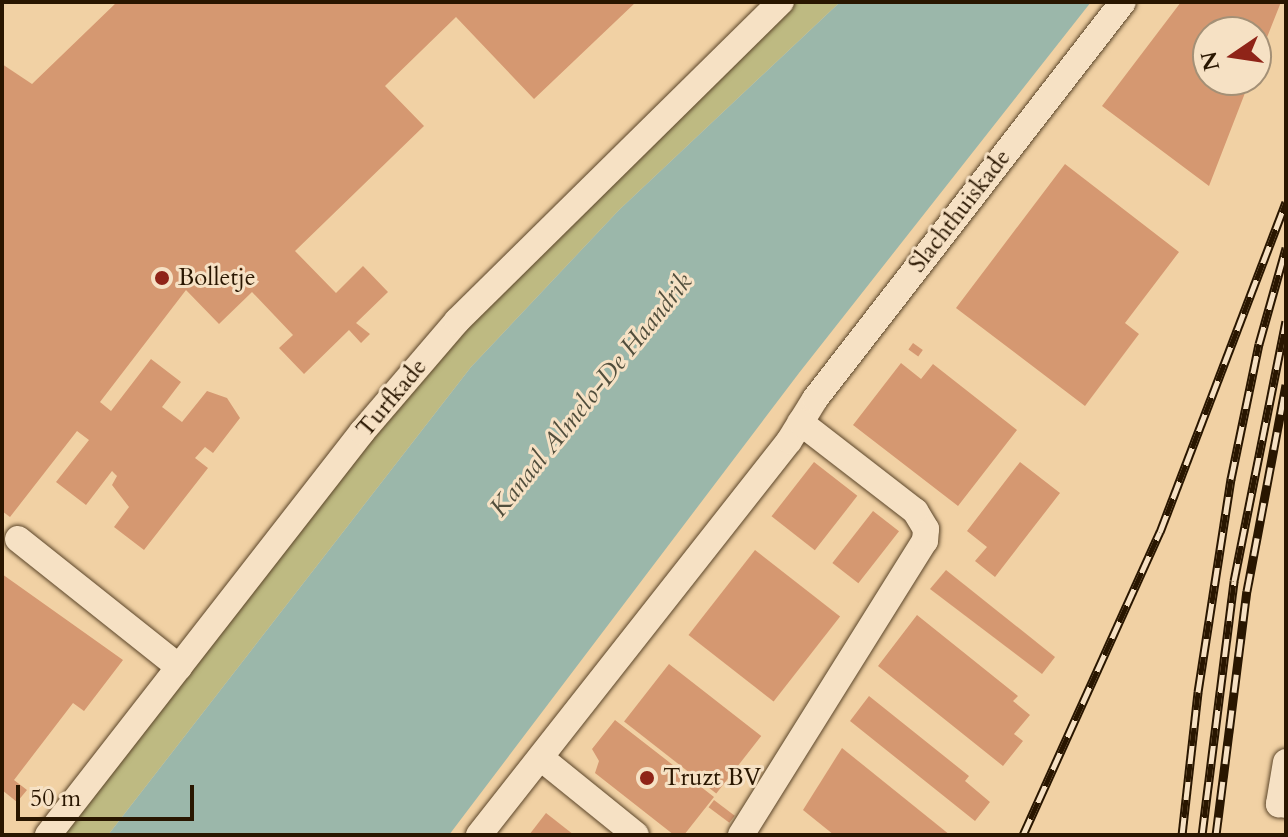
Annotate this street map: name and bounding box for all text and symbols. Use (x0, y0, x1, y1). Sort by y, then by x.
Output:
north arrow (1192, 16, 1272, 96)
text: N (1194, 48, 1227, 74)
street label: Slachthuiskade (903, 144, 1017, 278)
place label: Bolletje (178, 264, 256, 292)
water label: Kanaal Almelo-De Haandrik (483, 267, 699, 523)
marker: Bolletje (153, 269, 171, 287)
street label: Turfkade (351, 353, 433, 443)
place label: Truzt BV (663, 764, 761, 792)
scale bar (20, 769, 198, 819)
marker: Truzt BV (638, 769, 656, 787)
text: 50 m (30, 782, 81, 815)

